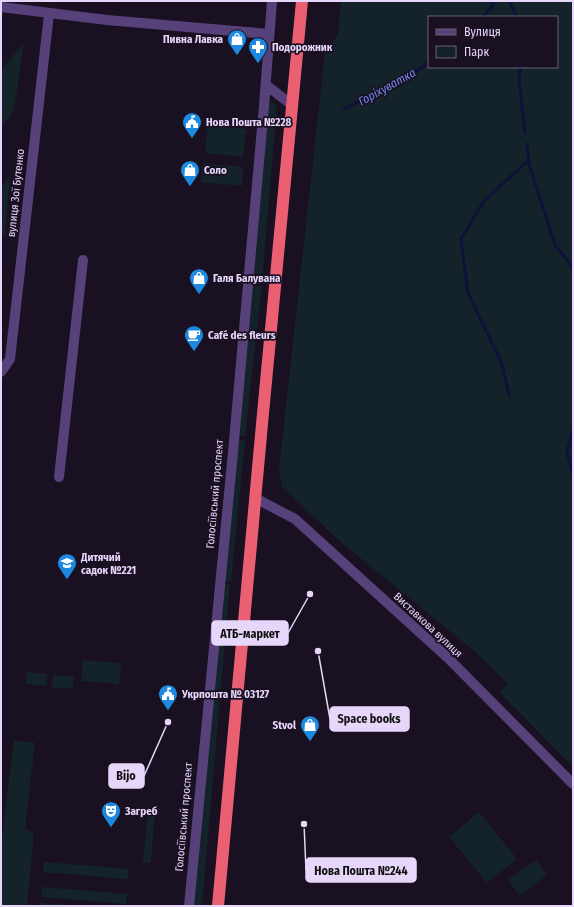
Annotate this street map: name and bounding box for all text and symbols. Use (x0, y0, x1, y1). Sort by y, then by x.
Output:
legend (428, 16, 558, 68)
text: Вулиця (464, 25, 501, 39)
shop icon: Пивна Лавка (226, 28, 248, 56)
place label: Пивна Лавка (163, 33, 224, 46)
pharmacy icon: Подорожник (247, 36, 269, 64)
place label: Подорожник (272, 41, 333, 54)
text: Парк (464, 45, 490, 59)
water label: Горіхуватка (356, 65, 418, 109)
public building icon: Нова Пошта №228 (181, 111, 203, 139)
place label: Нова Пошта №228 (206, 116, 292, 129)
street label: вулиця Зої Бутенко (5, 148, 27, 238)
shop icon: Соло (179, 159, 201, 187)
place label: Соло (204, 164, 227, 177)
shop icon: Галя Балувана (188, 267, 210, 295)
place label: Галя Балувана (213, 272, 281, 285)
cafe icon: Café des fleurs (183, 324, 205, 352)
place label: Café des fleurs (208, 329, 276, 342)
street label: Голосіївський проспект (204, 438, 226, 549)
place label: Дитячий садок №221 (80, 551, 136, 577)
school or university icon: Дитячий садок №221 (56, 552, 78, 580)
street label: Виставкова вулиця (391, 590, 465, 660)
callout: АТБ-маркет (212, 621, 288, 645)
text: АТБ-маркет (219, 627, 281, 641)
public building icon: Укрпошта № 03127 (157, 683, 179, 711)
place label: Укрпошта № 03127 (181, 688, 270, 701)
callout: Space books (330, 707, 409, 731)
text: Space books (338, 712, 401, 726)
shop icon: Stvol (299, 714, 321, 742)
place label: Stvol (272, 719, 297, 732)
street label: Голосіївський проспект (173, 761, 195, 872)
callout: Bijo (109, 764, 144, 788)
text: Bijo (116, 769, 136, 783)
theatre icon: Загреб (100, 800, 122, 828)
place label: Загреб (124, 805, 158, 818)
callout: Нова Пошта №244 (306, 858, 416, 882)
text: Нова Пошта №244 (314, 864, 408, 878)

